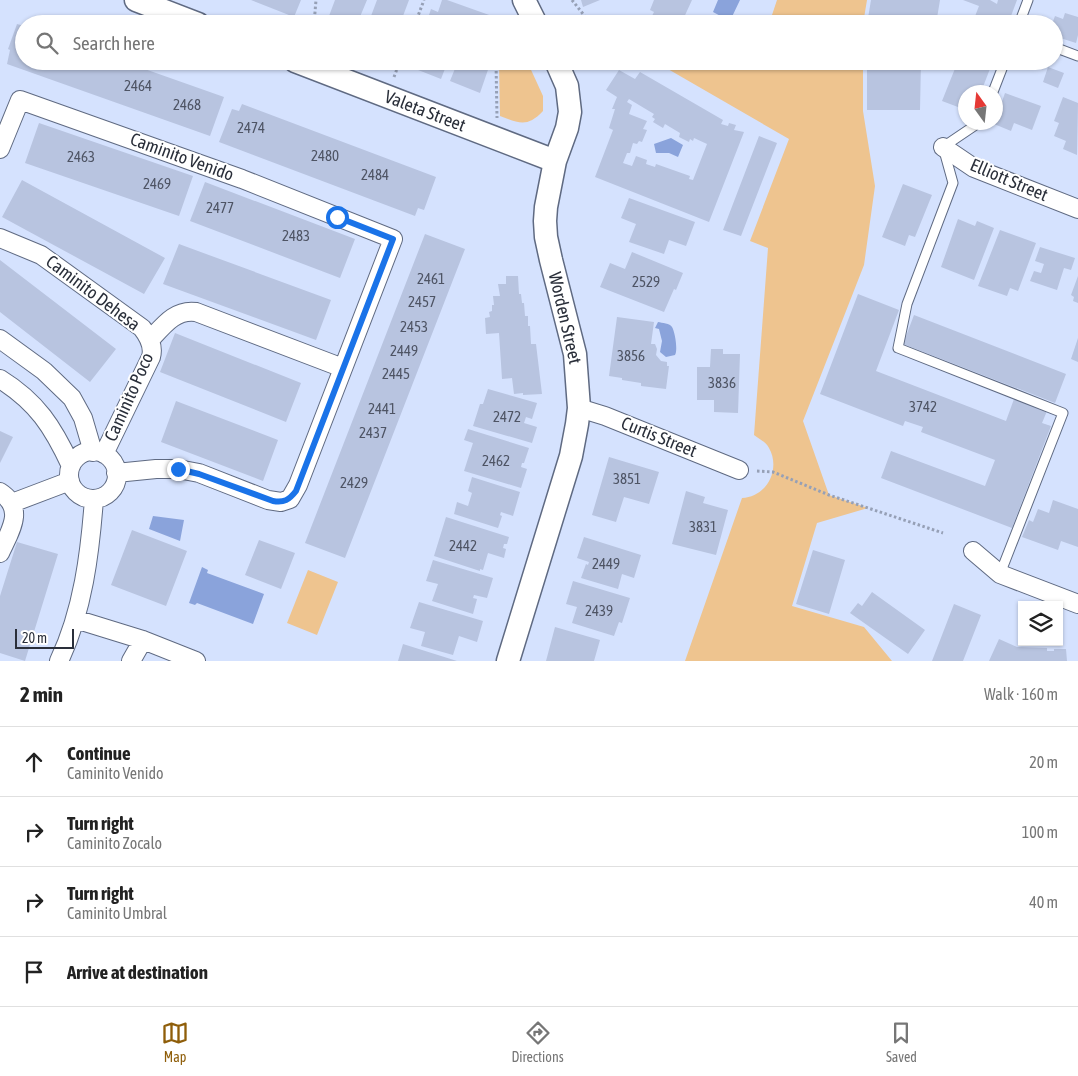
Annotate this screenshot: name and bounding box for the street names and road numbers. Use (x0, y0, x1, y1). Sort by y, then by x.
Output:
street label: Valeta Street (382, 86, 469, 136)
street label: Caminito Venido (128, 128, 237, 185)
street label: Elliott Street (967, 154, 1051, 205)
street label: Caminito Dehesa (42, 250, 144, 335)
street label: Worden Street (545, 270, 586, 366)
street label: Caminito Poco (100, 349, 157, 444)
street label: Curtis Street (618, 412, 700, 461)

